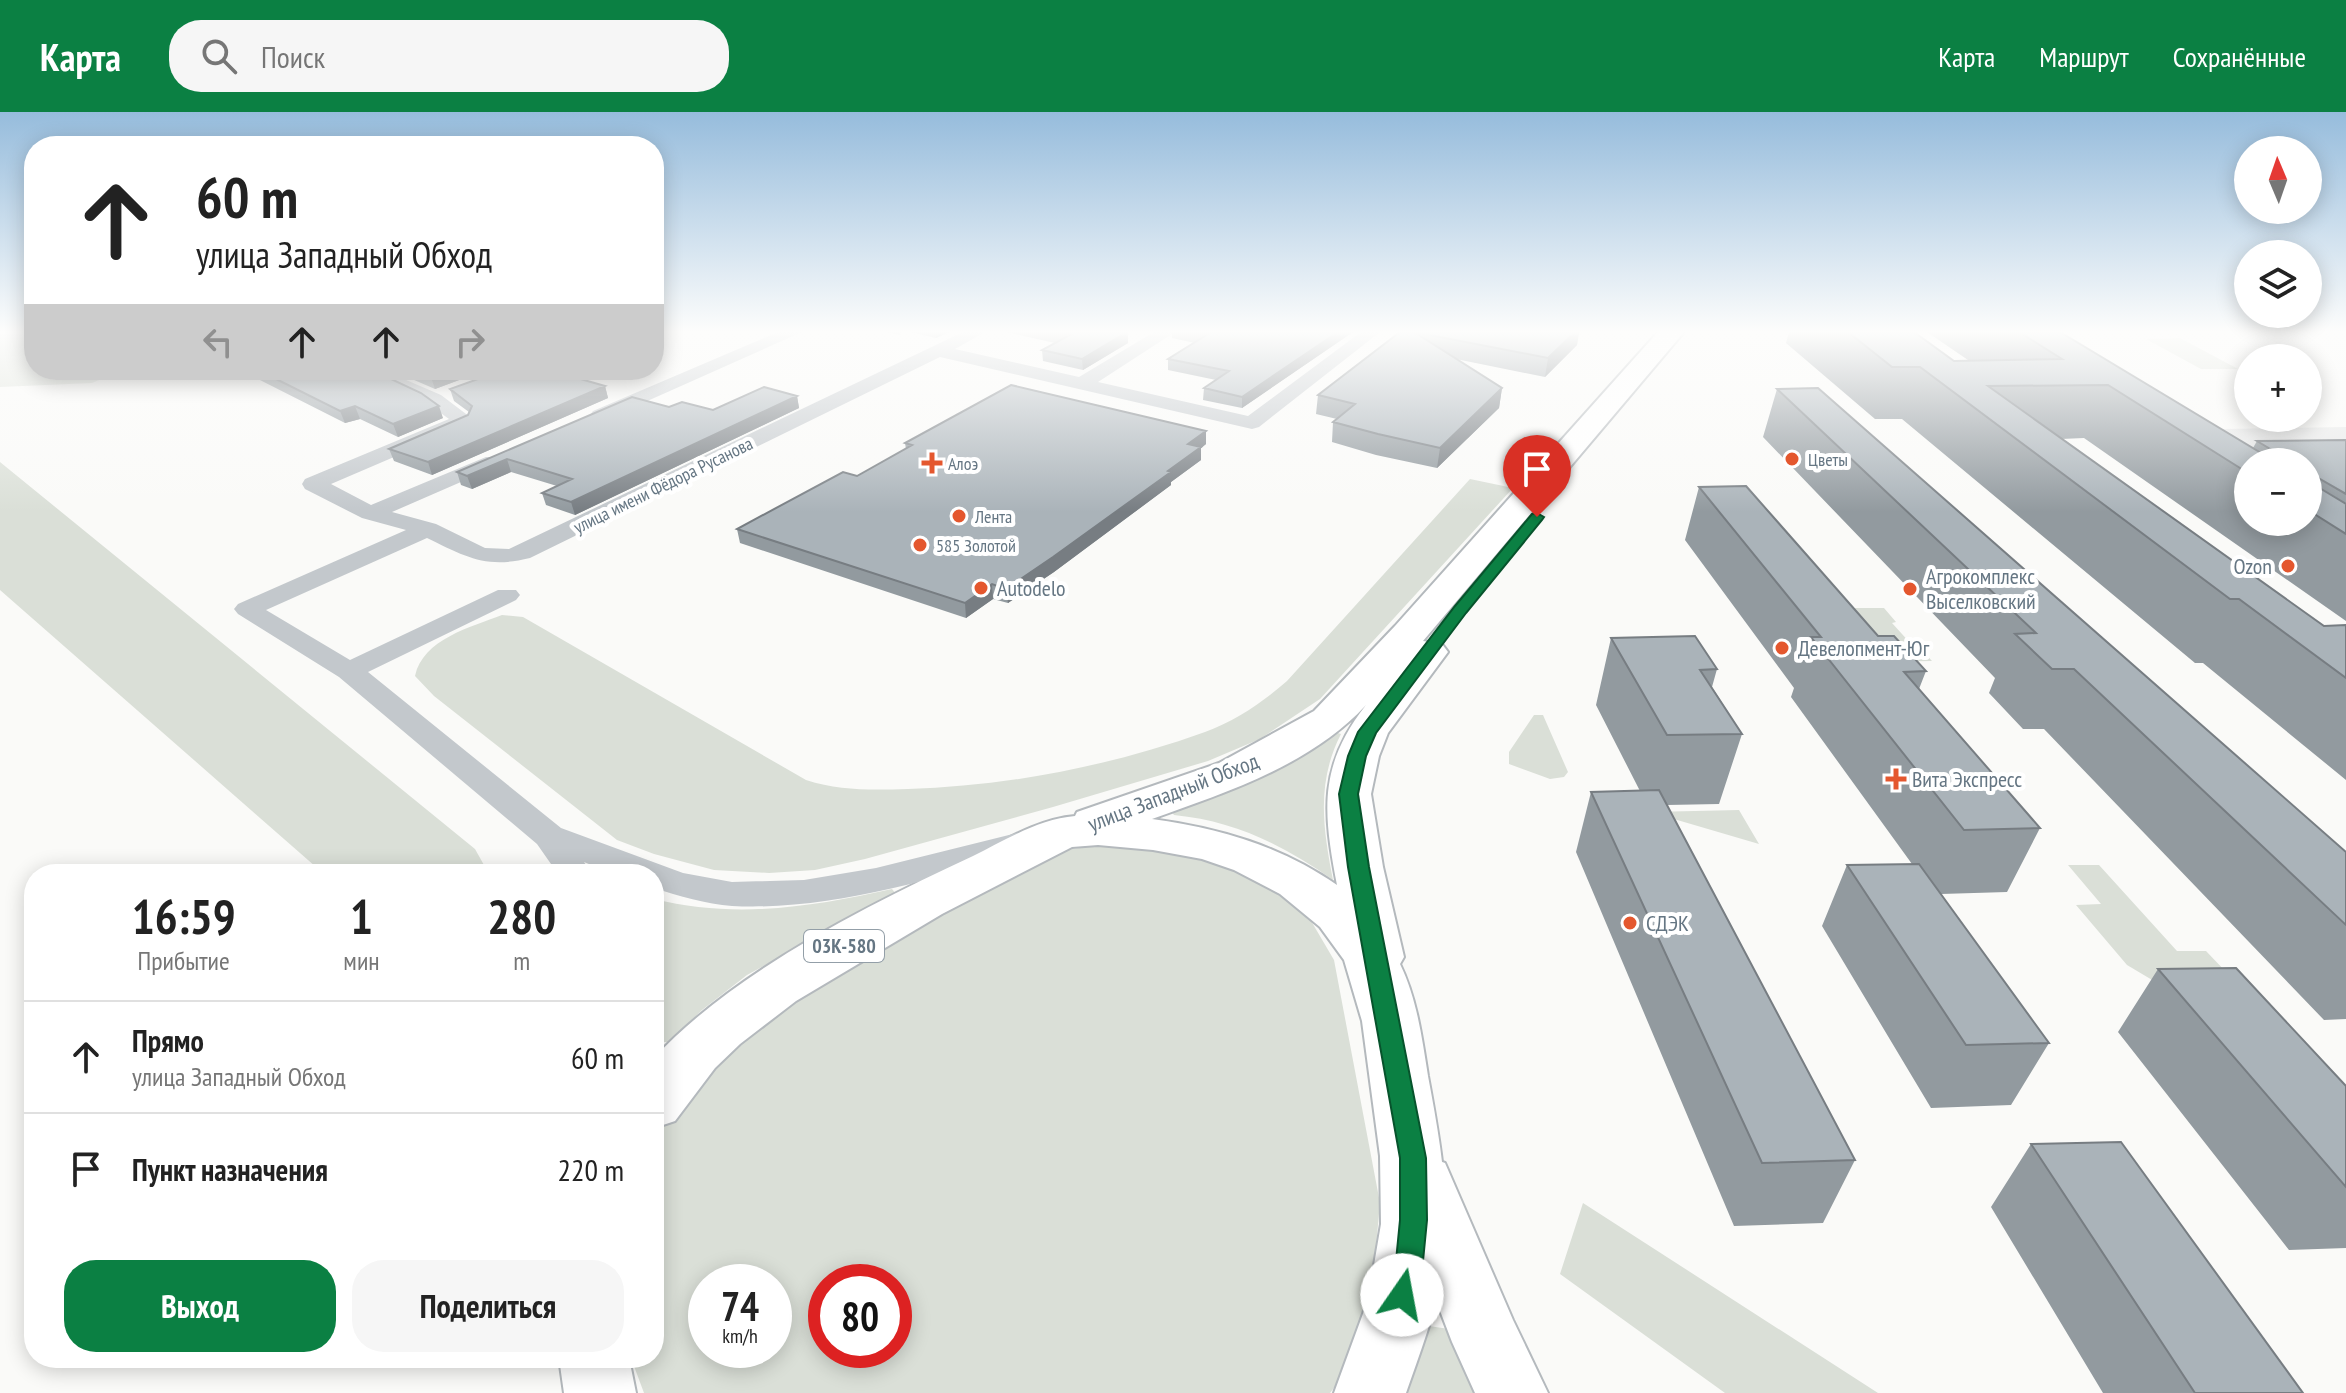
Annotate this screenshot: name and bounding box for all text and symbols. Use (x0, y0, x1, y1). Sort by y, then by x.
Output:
search box (169, 20, 729, 92)
text: Карта (40, 32, 121, 81)
icon: search (197, 34, 241, 78)
text: Поиск (261, 37, 325, 76)
text: Карта (1938, 38, 1995, 75)
text: Маршрут (2039, 38, 2129, 75)
text: Сохранённые (2173, 38, 2306, 75)
north arrow (2234, 136, 2322, 224)
map controls (2234, 136, 2322, 536)
text: 60 m (196, 161, 298, 233)
icon: ahead (64, 168, 168, 272)
text: улица Западный Обход (196, 231, 492, 278)
button: layers (2234, 240, 2322, 328)
icon: left (196, 320, 240, 364)
icon: ahead (280, 320, 324, 364)
icon: ahead (364, 320, 408, 364)
icon: right (448, 320, 492, 364)
button: + (2234, 344, 2322, 432)
street label: улица имени Фёдора Русанова (570, 432, 756, 538)
pin (1503, 435, 1571, 517)
icon: arrive (1515, 447, 1559, 491)
place label: Цветы (1808, 448, 1848, 471)
button: − (2234, 448, 2322, 536)
marker: Цветы (1783, 450, 1801, 468)
place label: Алоэ (948, 452, 978, 475)
marker: Алоэ (923, 454, 941, 472)
place label: Лента (974, 505, 1012, 528)
marker: Лента (950, 507, 968, 525)
place label: 585 Золотой (936, 534, 1016, 557)
marker: 585 Золотой (911, 536, 929, 554)
place label: Ozon (2233, 552, 2272, 580)
marker: Ozon (2279, 557, 2297, 575)
place label: Агрокомплекс Выселковский (1926, 562, 2036, 615)
place label: Autodelo (997, 574, 1066, 602)
marker: Autodelo (972, 579, 990, 597)
marker: Агрокомплекс Выселковский (1901, 580, 1919, 598)
place label: Девелопмент-Юг (1798, 634, 1930, 662)
marker: Девелопмент-Юг (1773, 639, 1791, 657)
street label: улица Западный Обход (1084, 746, 1263, 837)
place label: Вита Экспресс (1912, 765, 2022, 793)
marker: Вита Экспресс (1887, 770, 1905, 788)
text: 16:59 (132, 885, 236, 947)
text: 1 (350, 885, 373, 947)
text: 280 (487, 885, 556, 947)
place label: СДЭК (1646, 909, 1689, 937)
marker: СДЭК (1621, 914, 1639, 932)
road number: 03К-580 (804, 930, 884, 962)
text: Прибытие (138, 944, 230, 977)
text: мин (343, 944, 380, 977)
text: m (513, 944, 530, 977)
text: Прямо (132, 1021, 204, 1060)
icon: ahead (64, 1035, 108, 1079)
text: 60 m (571, 1038, 624, 1077)
text: улица Западный Обход (132, 1060, 346, 1093)
icon: arrive (64, 1147, 108, 1191)
text: Пункт назначения (132, 1150, 328, 1189)
text: 220 m (558, 1150, 624, 1189)
position arrow (1360, 1253, 1444, 1337)
button: Выход (64, 1260, 336, 1352)
button: Поделиться (352, 1260, 624, 1352)
speed limit sign: 80 (808, 1264, 912, 1368)
text: 74 (721, 1280, 759, 1332)
text: km/h (722, 1323, 758, 1349)

